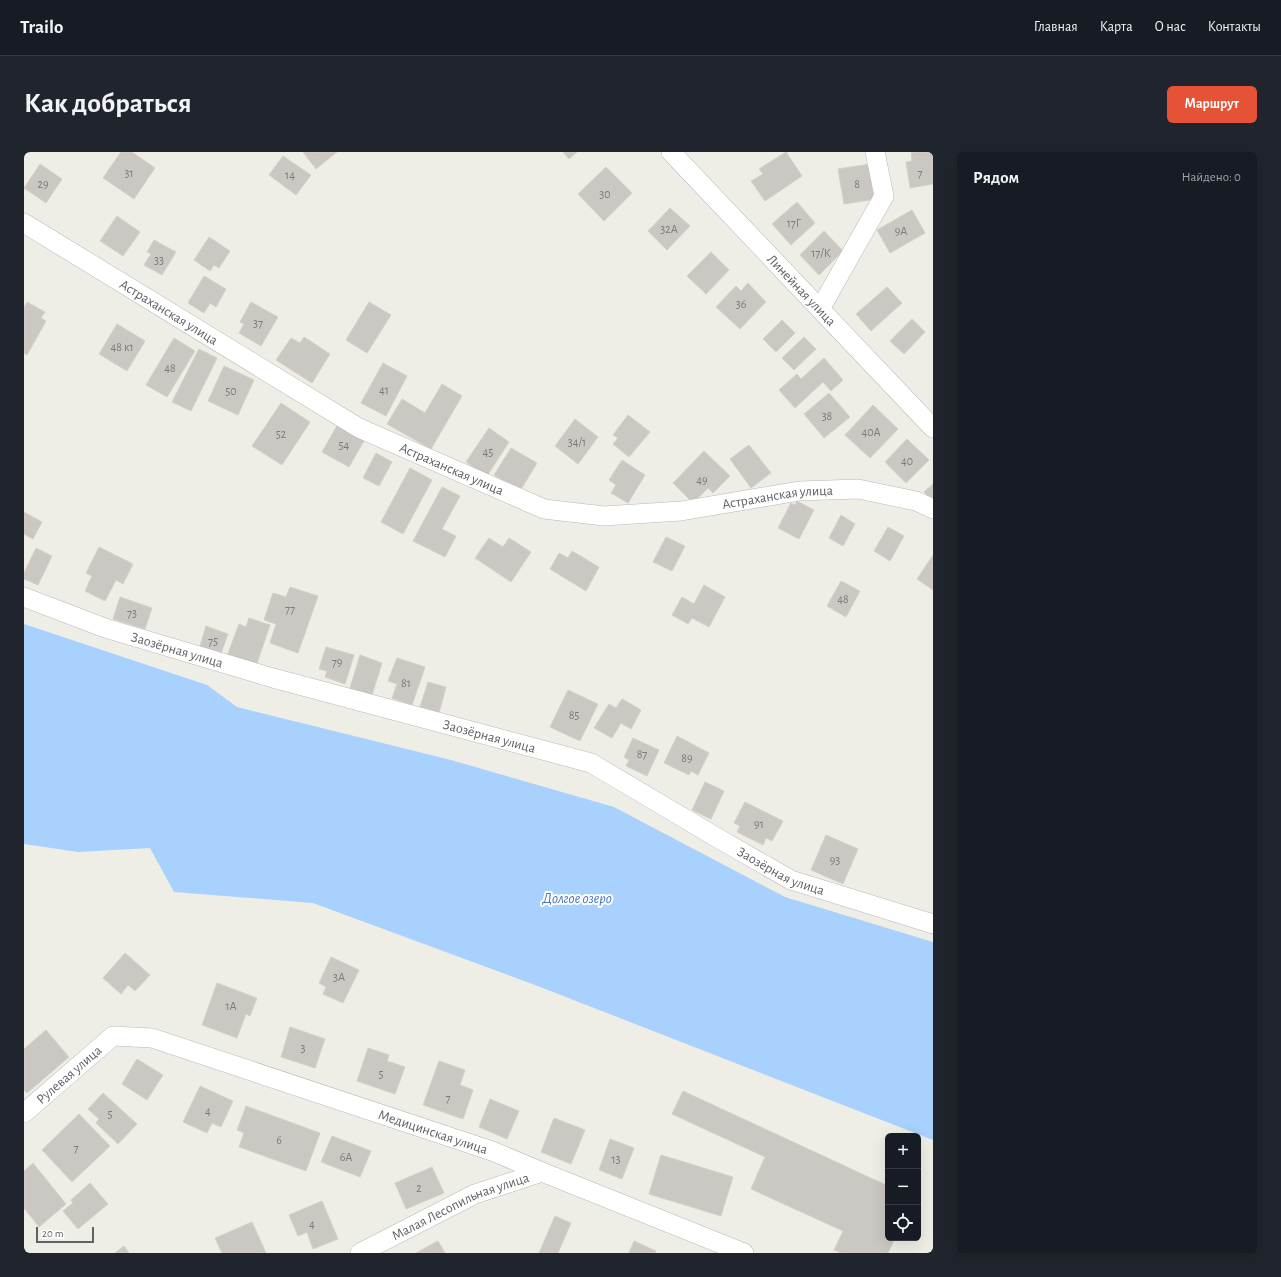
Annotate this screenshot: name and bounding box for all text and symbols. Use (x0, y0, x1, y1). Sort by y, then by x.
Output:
text: Trailo (20, 18, 63, 37)
text: Главная (1034, 20, 1078, 34)
text: Карта (1100, 20, 1133, 34)
text: О нас (1155, 20, 1186, 34)
text: Контакты (1208, 20, 1261, 34)
button: Маршрут (1167, 86, 1257, 123)
text: Как добраться (24, 90, 192, 118)
house number: 31 (124, 167, 134, 179)
house number: 7 (917, 167, 923, 179)
house number: 14 (285, 169, 295, 181)
text: Рядом (973, 169, 1019, 186)
text: Найдено: 0 (1182, 171, 1241, 184)
house number: 29 (37, 178, 49, 190)
house number: 8 (854, 178, 860, 190)
house number: 30 (599, 188, 611, 200)
house number: 17Г (787, 217, 802, 229)
house number: 32А (660, 223, 678, 235)
house number: 9А (895, 225, 907, 237)
house number: 17/К (811, 247, 831, 259)
street label: Линейная улица (764, 252, 838, 329)
house number: 33 (154, 254, 164, 266)
street label: Астраханская улица (117, 277, 220, 348)
house number: 36 (736, 298, 747, 310)
house number: 37 (253, 317, 263, 329)
house number: 48 к1 (110, 341, 134, 353)
house number: 48 (164, 362, 176, 374)
house number: 41 (379, 384, 389, 396)
house number: 50 (225, 385, 237, 397)
house number: 38 (822, 410, 833, 422)
house number: 40А (861, 426, 881, 438)
house number: 52 (276, 428, 287, 440)
house number: 34/1 (568, 436, 586, 448)
house number: 54 (339, 439, 350, 451)
street label: Астраханская улица (397, 441, 506, 499)
house number: 45 (483, 446, 493, 458)
house number: 40 (901, 455, 913, 467)
house number: 49 (696, 474, 708, 486)
street label: Астраханская улица (721, 484, 834, 512)
house number: 48 (837, 593, 849, 605)
house number: 77 (285, 603, 295, 615)
house number: 73 (127, 607, 137, 619)
street label: Заозёрная улица (129, 630, 225, 671)
house number: 75 (208, 635, 218, 647)
house number: 79 (332, 656, 343, 668)
house number: 81 (401, 677, 411, 689)
house number: 85 (569, 709, 579, 721)
street label: Заозёрная улица (441, 718, 538, 756)
house number: 87 (637, 748, 647, 760)
house number: 89 (681, 752, 693, 764)
house number: 91 (754, 818, 764, 830)
street label: Заозёрная улица (734, 845, 827, 898)
house number: 93 (830, 854, 840, 866)
water label: Долгое озеро (541, 891, 612, 906)
house number: 3А (333, 971, 345, 983)
house number: 1А (225, 1000, 237, 1012)
house number: 3 (301, 1042, 306, 1054)
street label: Рулевая улица (34, 1043, 105, 1107)
house number: 5 (378, 1068, 384, 1080)
house number: 7 (445, 1092, 451, 1104)
house number: 4 (205, 1105, 211, 1117)
house number: 5 (107, 1108, 113, 1120)
street label: Медицинская улица (376, 1108, 490, 1157)
map controls (885, 1133, 921, 1241)
button: + (885, 1133, 921, 1169)
house number: 6 (276, 1134, 282, 1146)
house number: 7 (73, 1142, 79, 1154)
house number: 6А (340, 1151, 352, 1163)
house number: 13 (611, 1153, 621, 1165)
button: − (885, 1169, 921, 1205)
street label: Малая Лесопильная улица (390, 1171, 531, 1243)
house number: 2 (416, 1182, 422, 1194)
button: locate (885, 1205, 921, 1241)
house number: 4 (309, 1218, 315, 1230)
scale bar (36, 1225, 94, 1244)
text: 20 m (42, 1228, 63, 1239)

